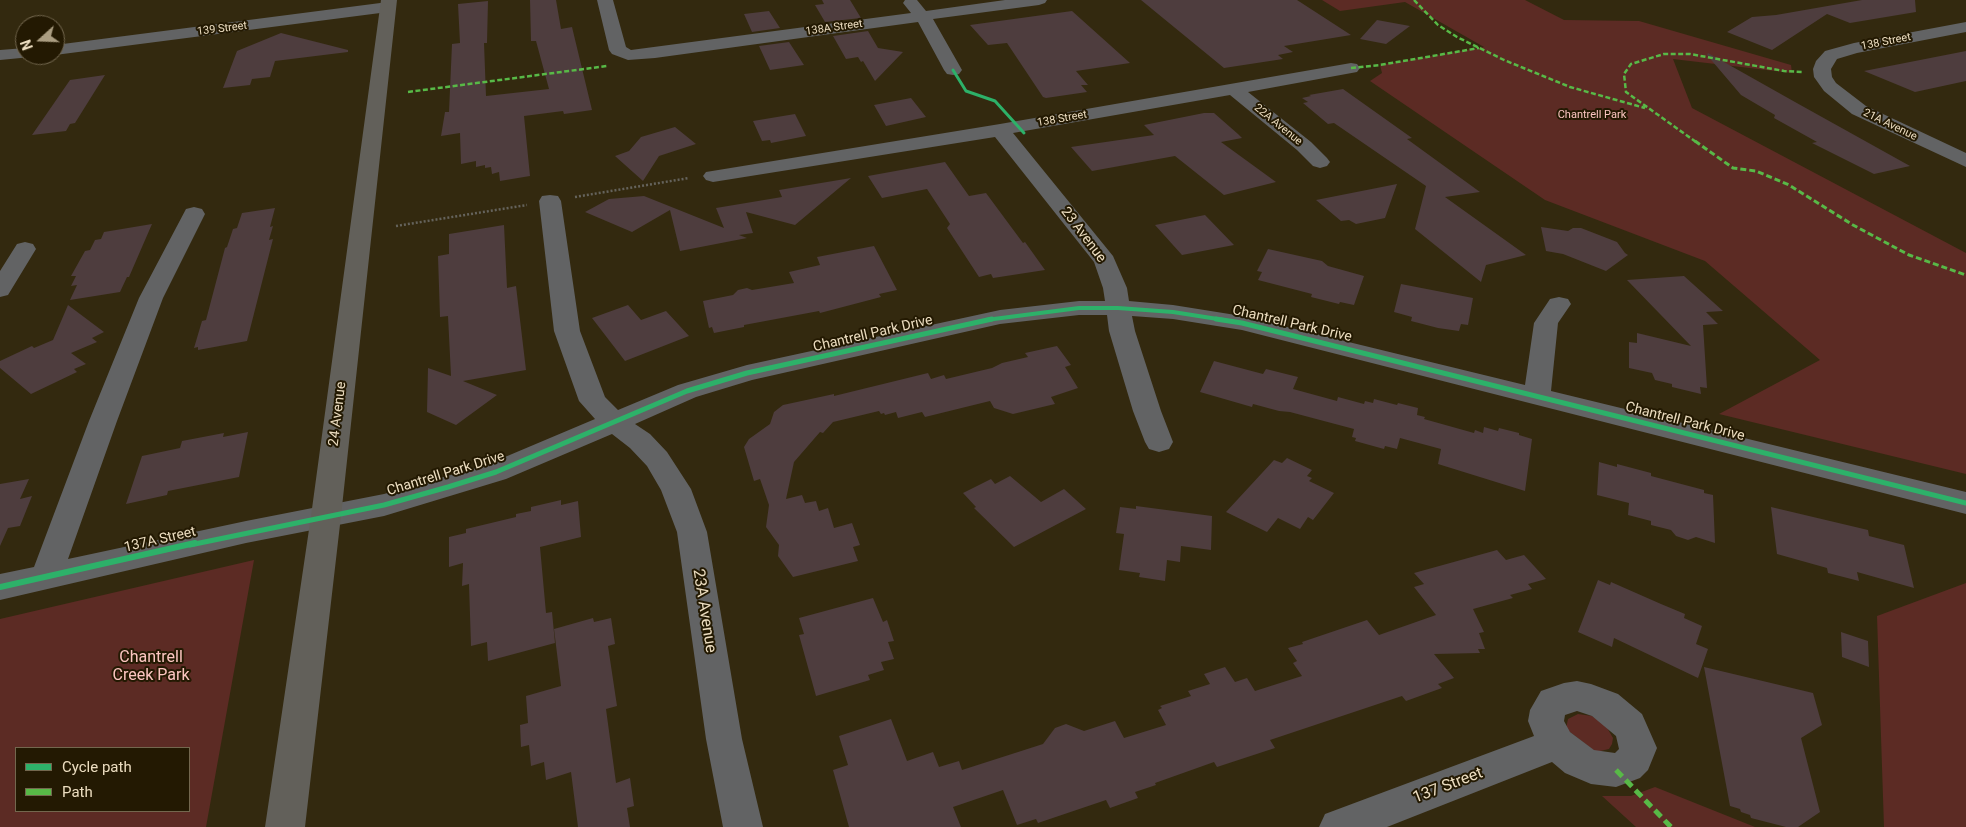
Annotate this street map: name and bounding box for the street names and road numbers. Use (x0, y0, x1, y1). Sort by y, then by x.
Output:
street label: 138A Street (805, 17, 863, 39)
street label: 139 Street (196, 19, 248, 39)
street label: 138 Street (1860, 31, 1912, 53)
street label: 22A Avenue (1251, 102, 1305, 148)
street label: 21A Avenue (1861, 106, 1919, 144)
street label: 138 Street (1036, 108, 1088, 130)
street label: 23 Avenue (1057, 204, 1109, 266)
street label: Chantrell Park Drive (1231, 302, 1353, 346)
street label: Chantrell Park Drive (812, 312, 934, 356)
street label: 24 Avenue (326, 381, 350, 447)
street label: Chantrell Park Drive (1624, 399, 1746, 445)
street label: Chantrell Park Drive (385, 448, 507, 500)
street label: 137A Street (122, 524, 198, 556)
street label: 23A Avenue (688, 568, 720, 654)
street label: 137 Street (1410, 764, 1486, 808)

